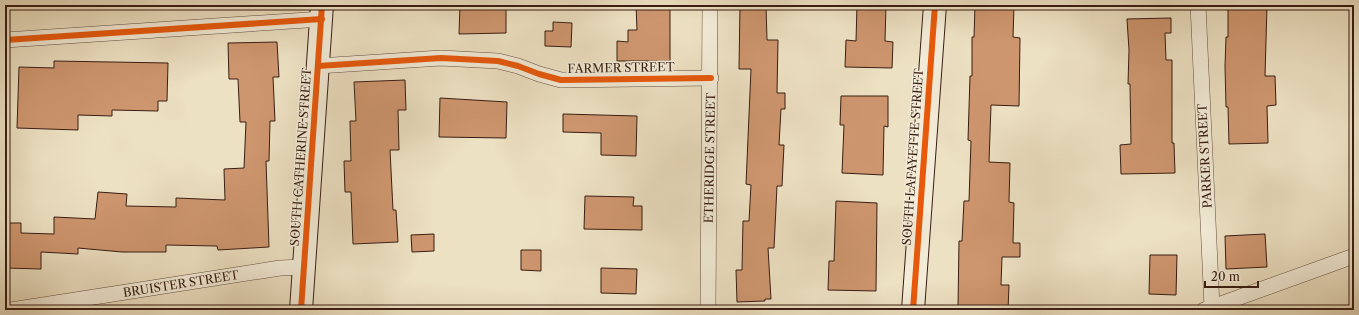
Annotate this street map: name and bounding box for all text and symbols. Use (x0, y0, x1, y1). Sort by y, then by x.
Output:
street label: FARMER STREET (567, 59, 675, 76)
street label: SOUTH CATHERINE STREET (287, 67, 314, 247)
street label: SOUTH LAFAYETTE STREET (899, 68, 926, 246)
street label: ETHERIDGE STREET (701, 93, 718, 223)
street label: PARKER STREET (1194, 103, 1215, 209)
scale bar (1205, 263, 1258, 289)
street label: BRUISTER STREET (122, 267, 240, 300)
text: 20 m (1211, 269, 1240, 284)

